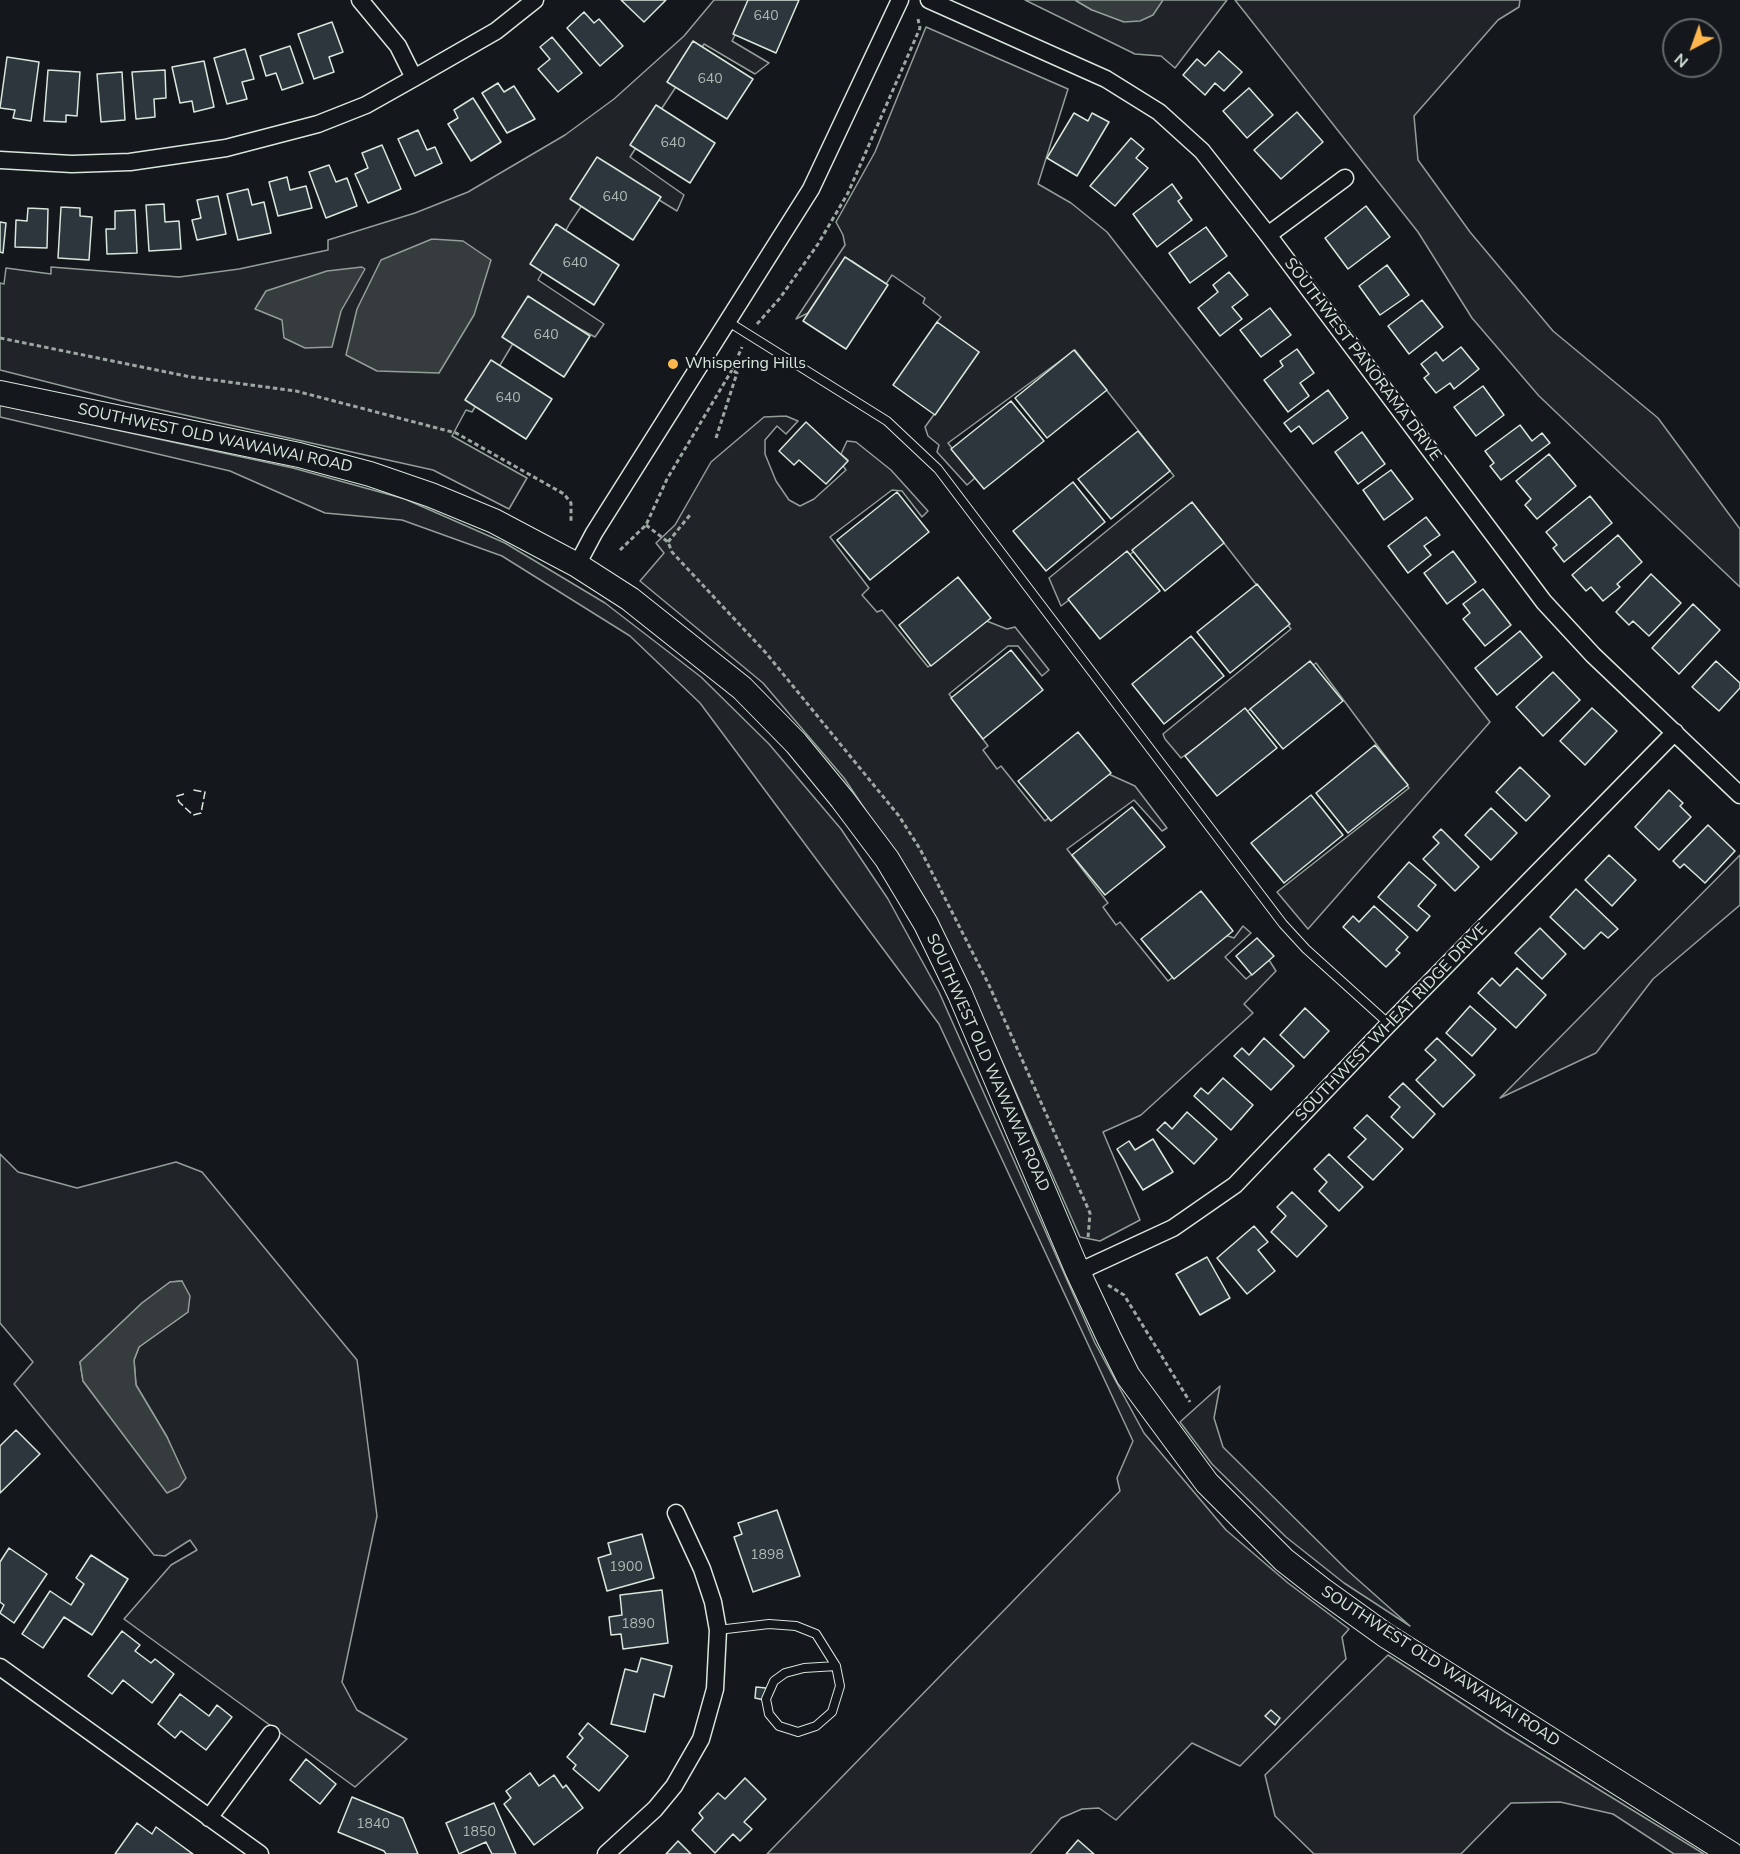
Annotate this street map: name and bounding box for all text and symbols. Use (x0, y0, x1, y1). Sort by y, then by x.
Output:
house number: 640 (753, 9, 779, 25)
north arrow (1662, 18, 1722, 78)
text: N (1670, 48, 1693, 72)
house number: 640 (697, 72, 723, 88)
house number: 640 (660, 136, 686, 152)
house number: 640 (602, 190, 628, 206)
street label: SOUTHWEST PANORAMA DRIVE (1279, 255, 1445, 465)
house number: 640 (562, 256, 588, 272)
house number: 640 (533, 328, 559, 344)
place label: Whispering Hills (685, 354, 806, 374)
marker: Whispering Hills (666, 357, 680, 371)
house number: 640 (495, 391, 521, 407)
street label: SOUTHWEST OLD WAWAWAI ROAD (76, 400, 354, 478)
street label: SOUTHWEST WHEAT RIDGE DRIVE (1292, 920, 1492, 1126)
street label: SOUTHWEST OLD WAWAWAI ROAD (921, 931, 1053, 1195)
house number: 1898 (750, 1548, 784, 1564)
house number: 1900 (609, 1560, 643, 1576)
street label: SOUTHWEST OLD WAWAWAI ROAD (1317, 1583, 1563, 1751)
house number: 1890 (621, 1617, 655, 1633)
house number: 1840 (356, 1817, 390, 1833)
house number: 1850 (462, 1825, 496, 1841)

